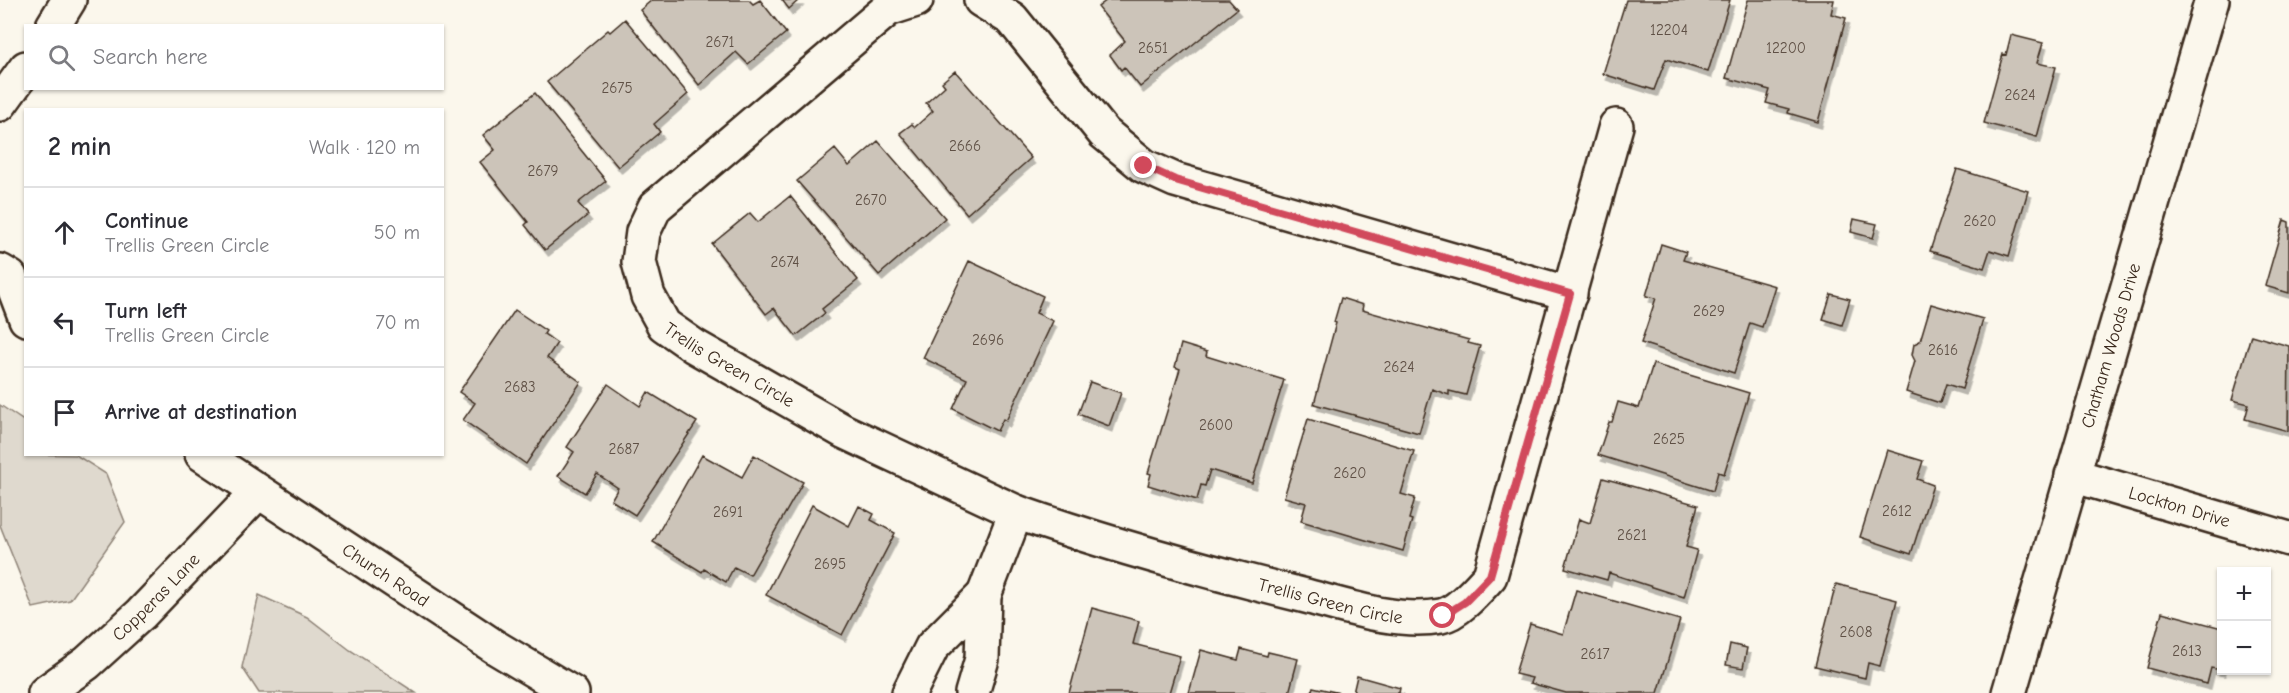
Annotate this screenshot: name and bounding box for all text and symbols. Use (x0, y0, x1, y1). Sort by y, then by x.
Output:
house number: 12204 (1650, 21, 1688, 39)
search box (24, 24, 444, 90)
house number: 2671 (705, 33, 735, 51)
house number: 2651 (1138, 39, 1168, 57)
house number: 12200 (1766, 39, 1806, 57)
icon: search (45, 41, 78, 74)
text: Search here (93, 44, 208, 70)
house number: 2675 (601, 79, 633, 97)
house number: 2624 (2004, 86, 2036, 104)
text: 2 min (48, 132, 111, 162)
text: Walk · 120 m (309, 136, 420, 159)
house number: 2666 (949, 137, 981, 155)
route end (1130, 152, 1156, 178)
house number: 2679 (528, 162, 559, 180)
house number: 2670 (855, 191, 887, 209)
text: Continue (105, 208, 188, 234)
house number: 2620 (1964, 212, 1996, 230)
icon: ahead (48, 216, 81, 249)
text: 50 m (374, 221, 420, 244)
text: Trellis Green Circle (105, 234, 269, 257)
house number: 2674 (770, 253, 800, 271)
street label: Chatham Woods Drive (2077, 261, 2145, 431)
text: Turn left (105, 298, 187, 324)
house number: 2629 (1693, 302, 1725, 320)
icon: left (48, 306, 81, 339)
text: 70 m (375, 311, 420, 334)
street label: Trellis Green Circle (660, 318, 798, 412)
text: Trellis Green Circle (105, 324, 269, 347)
house number: 2696 (972, 331, 1004, 349)
house number: 2616 (1928, 341, 1958, 359)
house number: 2624 (1383, 358, 1415, 376)
house number: 2683 (504, 378, 536, 396)
icon: arrive (48, 396, 81, 429)
text: Arrive at destination (105, 399, 297, 425)
house number: 2600 (1199, 416, 1233, 434)
house number: 2625 (1653, 430, 1685, 448)
house number: 2687 (609, 440, 639, 458)
house number: 2620 (1334, 464, 1366, 482)
street label: Lockton Drive (2126, 482, 2233, 532)
house number: 2612 (1882, 502, 1912, 520)
house number: 2691 (713, 503, 743, 521)
house number: 2621 (1617, 526, 1647, 544)
street label: Church Road (338, 539, 433, 611)
street label: Copperas Lane (108, 549, 204, 645)
house number: 2695 (814, 555, 846, 573)
map controls (2217, 567, 2271, 675)
button: + (2217, 567, 2271, 621)
street label: Trellis Green Circle (1256, 574, 1404, 628)
route start (1429, 602, 1455, 628)
button: − (2217, 621, 2271, 675)
house number: 2608 (1840, 623, 1872, 641)
house number: 2613 (2172, 642, 2202, 660)
house number: 2617 (1580, 645, 1610, 663)

